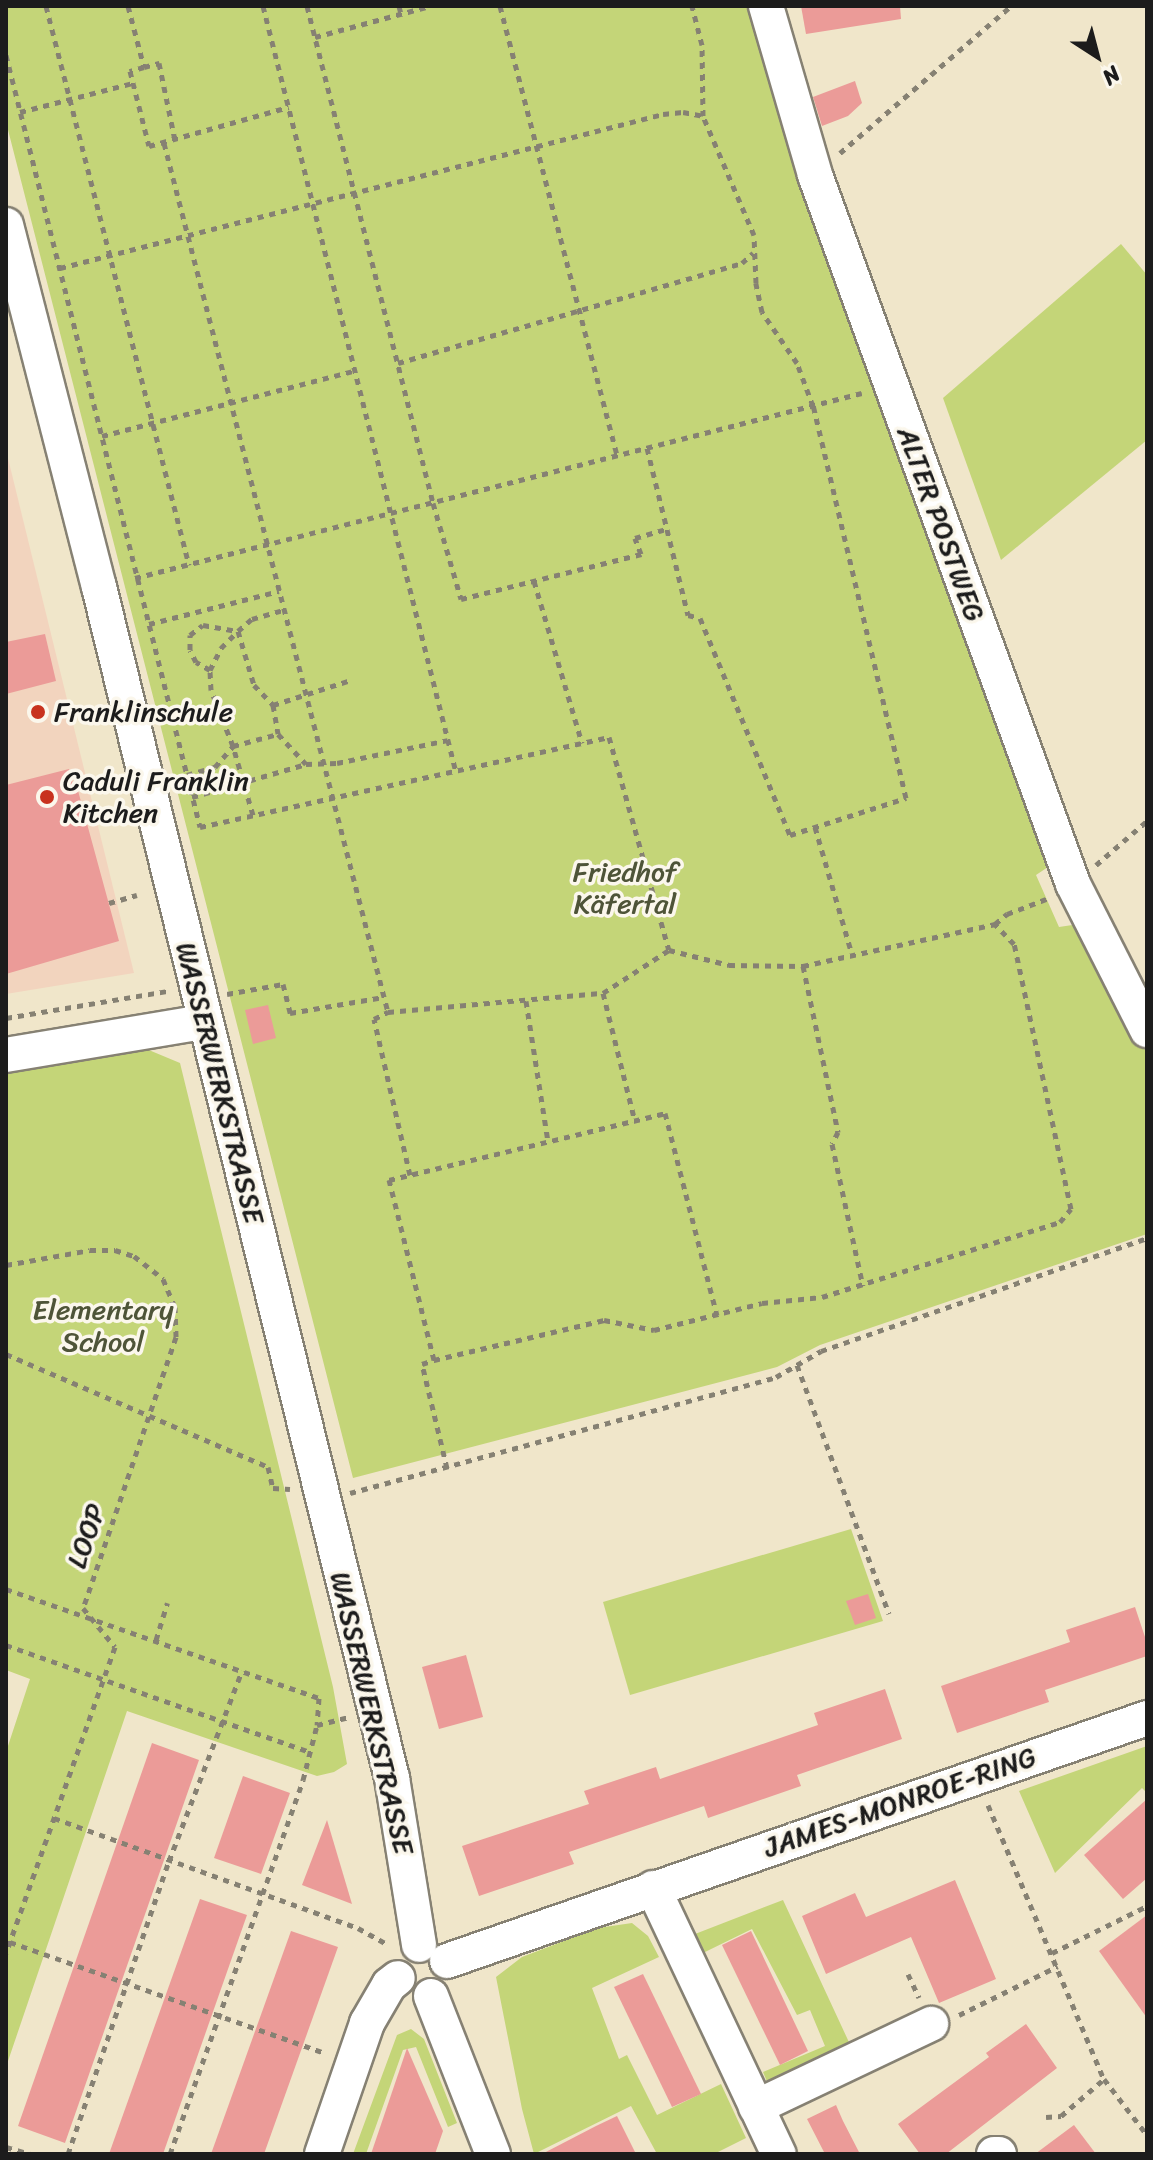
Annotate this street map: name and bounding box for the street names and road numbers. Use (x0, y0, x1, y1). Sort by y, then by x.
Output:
street label: ALTER POSTWEG (890, 422, 992, 626)
street label: WASSERWERKSTRASSE (169, 939, 271, 1227)
street label: LOOP (59, 1499, 113, 1573)
street label: WASSERWERKSTRASSE (323, 1568, 421, 1858)
street label: JAMES-MONROE-RING (759, 1740, 1041, 1864)

